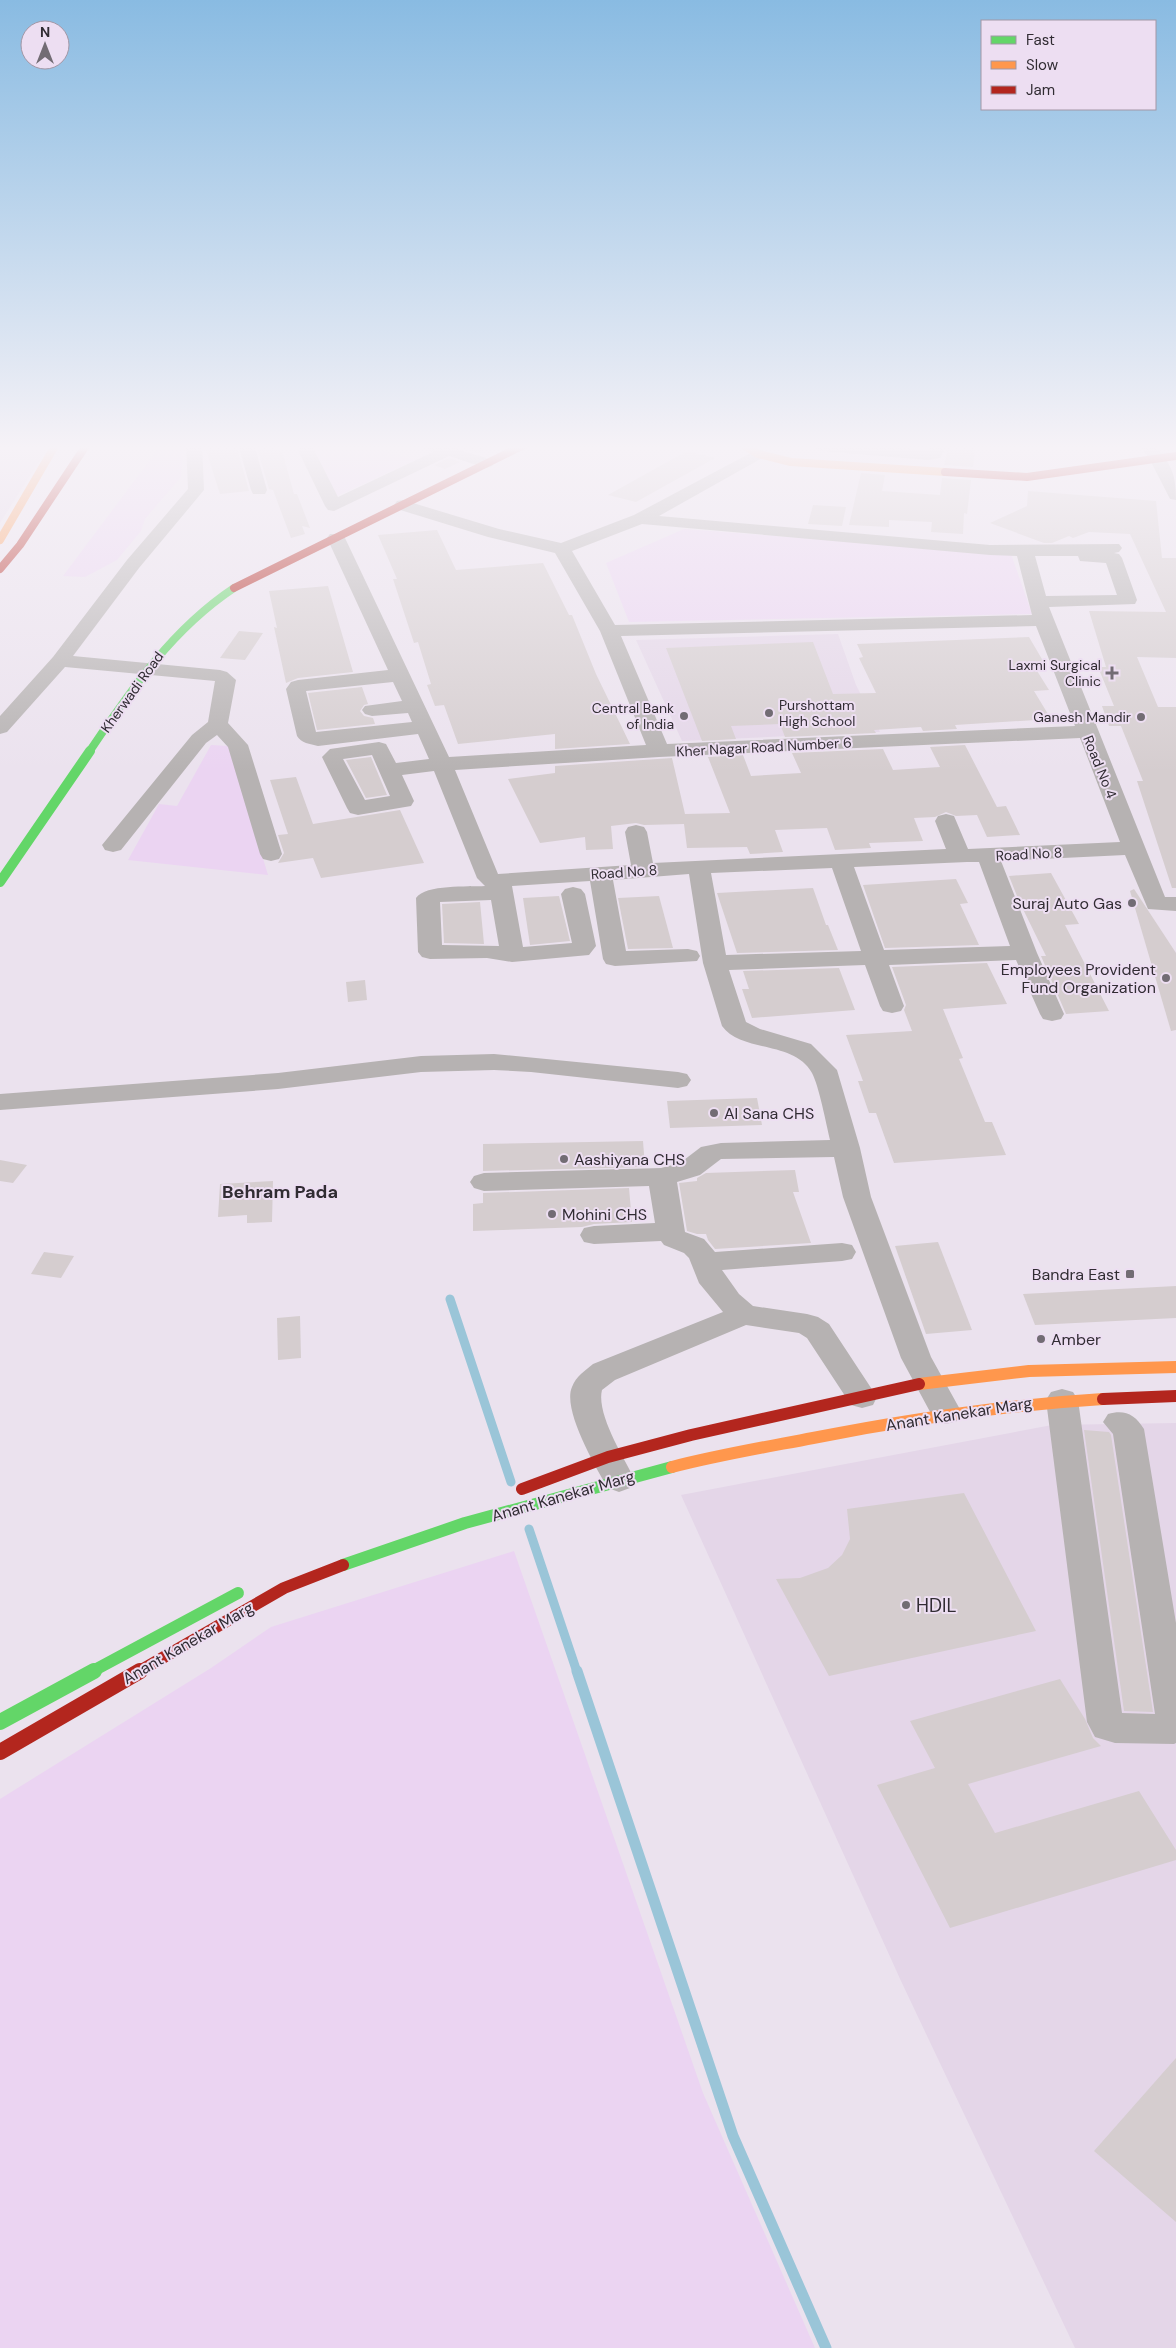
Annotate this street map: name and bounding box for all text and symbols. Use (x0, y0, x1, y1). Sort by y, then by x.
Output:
north arrow (20, 20, 70, 70)
legend (981, 20, 1156, 110)
text: N (40, 23, 50, 41)
text: Fast (1026, 30, 1055, 50)
text: Slow (1026, 55, 1059, 75)
text: Jam (1026, 80, 1055, 100)
street label: Kherwadi Road (97, 648, 167, 736)
place label: Laxmi Surgical Clinic (1008, 656, 1101, 690)
marker: Laxmi Surgical Clinic (1105, 666, 1119, 680)
place label: Purshottam High School (779, 696, 855, 730)
place label: Central Bank of India (592, 699, 674, 733)
marker: Purshottam High School (763, 707, 775, 719)
place label: Ganesh Mandir (1033, 708, 1131, 726)
marker: Central Bank of India (678, 710, 690, 722)
marker: Ganesh Mandir (1135, 711, 1147, 723)
street label: Kher Nagar Road Number 6 (676, 733, 852, 761)
street label: Road No 4 (1079, 733, 1121, 802)
street label: Road No 8 (995, 843, 1063, 865)
street label: Road No 8 (590, 861, 658, 883)
place label: Suraj Auto Gas (1013, 893, 1122, 914)
marker: Suraj Auto Gas (1126, 897, 1138, 909)
place label: Employees Provident Fund Organization (1001, 959, 1156, 998)
marker: Employees Provident Fund Organization (1160, 972, 1172, 984)
place label: Al Sana CHS (724, 1103, 814, 1124)
marker: Al Sana CHS (708, 1107, 720, 1119)
place label: Aashiyana CHS (574, 1149, 685, 1170)
marker: Aashiyana CHS (558, 1153, 570, 1165)
district label: Behram Pada (222, 1180, 338, 1204)
place label: Mohini CHS (562, 1204, 647, 1225)
marker: Mohini CHS (546, 1208, 558, 1220)
place label: Bandra East (1032, 1264, 1120, 1285)
marker: Bandra East (1124, 1268, 1136, 1280)
place label: Amber (1051, 1329, 1101, 1350)
marker: Amber (1035, 1333, 1047, 1345)
street label: Anant Kanekar Marg (884, 1392, 1034, 1436)
street label: Anant Kanekar Marg (489, 1466, 637, 1526)
place label: HDIL (916, 1593, 956, 1618)
street label: Anant Kanekar Marg (119, 1597, 257, 1689)
marker: HDIL (900, 1599, 912, 1611)

